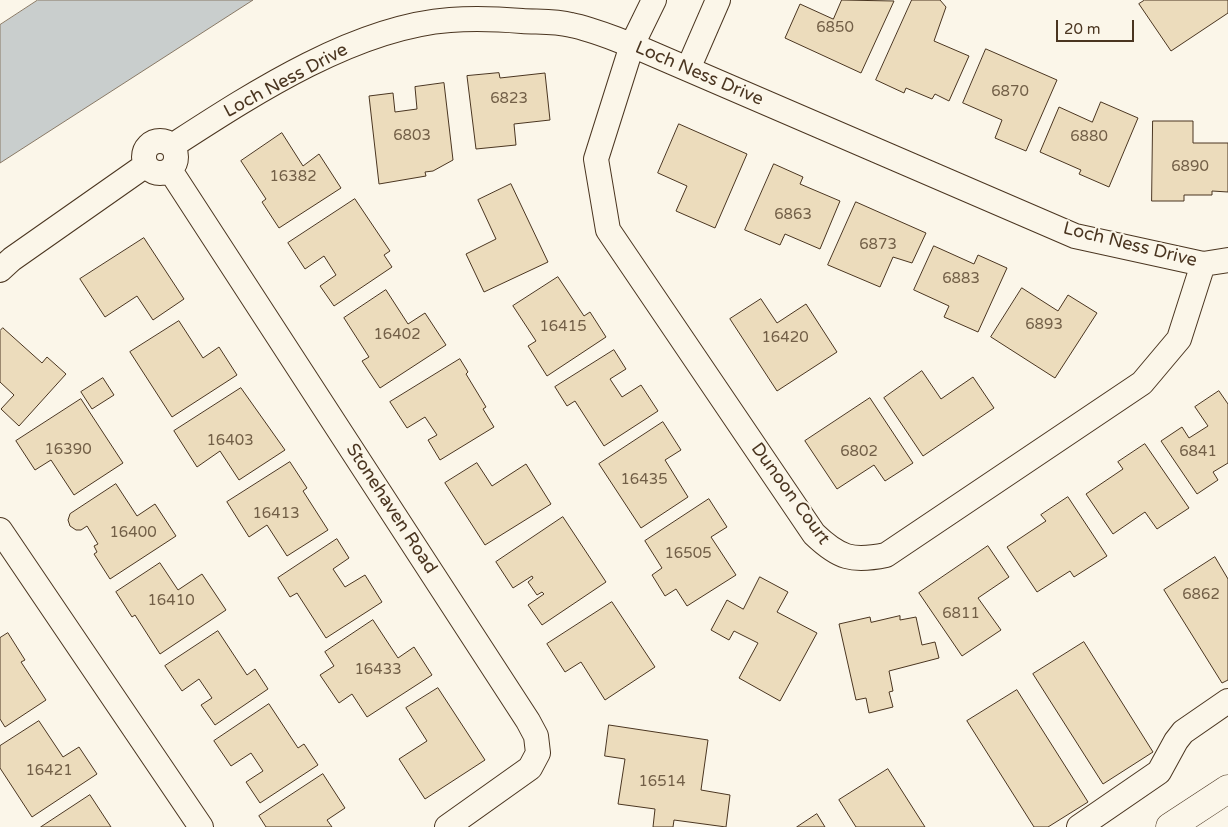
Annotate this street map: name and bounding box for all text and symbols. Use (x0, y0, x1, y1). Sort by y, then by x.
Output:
scale bar (1058, 10, 1136, 42)
house number: 6850 (816, 19, 854, 37)
text: 20 m (1064, 20, 1101, 38)
street label: Loch Ness Drive (632, 37, 766, 111)
street label: Loch Ness Drive (220, 39, 352, 123)
house number: 6870 (991, 83, 1029, 101)
house number: 6823 (490, 90, 528, 108)
house number: 6803 (393, 127, 431, 145)
house number: 6880 (1070, 128, 1108, 146)
house number: 6890 (1171, 158, 1209, 176)
house number: 16382 (269, 168, 317, 186)
house number: 6863 (774, 206, 812, 224)
street label: Loch Ness Drive (1061, 218, 1199, 272)
house number: 6873 (859, 236, 897, 254)
house number: 6883 (942, 270, 980, 288)
house number: 6893 (1025, 316, 1063, 334)
house number: 16415 (539, 318, 587, 336)
house number: 16402 (373, 326, 421, 344)
house number: 16420 (761, 329, 809, 347)
house number: 16403 (206, 432, 254, 450)
street label: Dunoon Court (746, 439, 834, 549)
street label: Stonehaven Road (341, 440, 441, 578)
house number: 16390 (44, 441, 92, 459)
house number: 6802 (840, 443, 878, 461)
house number: 6841 (1179, 443, 1217, 461)
house number: 16435 (620, 471, 668, 489)
house number: 16413 (252, 505, 300, 523)
house number: 16400 (109, 524, 157, 542)
house number: 16505 (664, 545, 712, 563)
house number: 6862 (1182, 586, 1220, 604)
house number: 16410 (147, 592, 195, 610)
house number: 6811 (942, 605, 980, 623)
house number: 16433 (354, 661, 402, 679)
house number: 16421 (25, 762, 73, 780)
house number: 16514 (638, 773, 686, 791)

